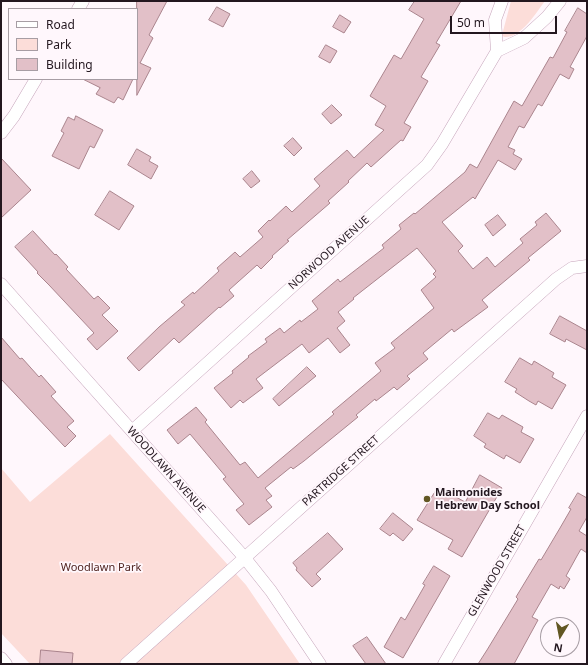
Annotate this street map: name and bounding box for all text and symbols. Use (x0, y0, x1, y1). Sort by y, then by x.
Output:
legend (8, 8, 138, 80)
scale bar (452, 8, 559, 34)
text: 50 m (457, 14, 485, 31)
text: Road (46, 16, 75, 33)
text: Park (46, 36, 71, 53)
text: Building (46, 56, 93, 73)
street label: NORWOOD AVENUE (286, 213, 372, 293)
street label: WOODLAWN AVENUE (124, 424, 208, 516)
street label: PARTRIDGE STREET (300, 433, 382, 509)
place label: Maimonides Hebrew Day School (435, 486, 540, 512)
marker: Maimonides Hebrew Day School (422, 494, 432, 504)
street label: GLENWOOD STREET (465, 523, 529, 619)
park label: Woodlawn Park (61, 561, 141, 575)
north arrow (540, 617, 580, 657)
text: N (552, 640, 564, 656)

